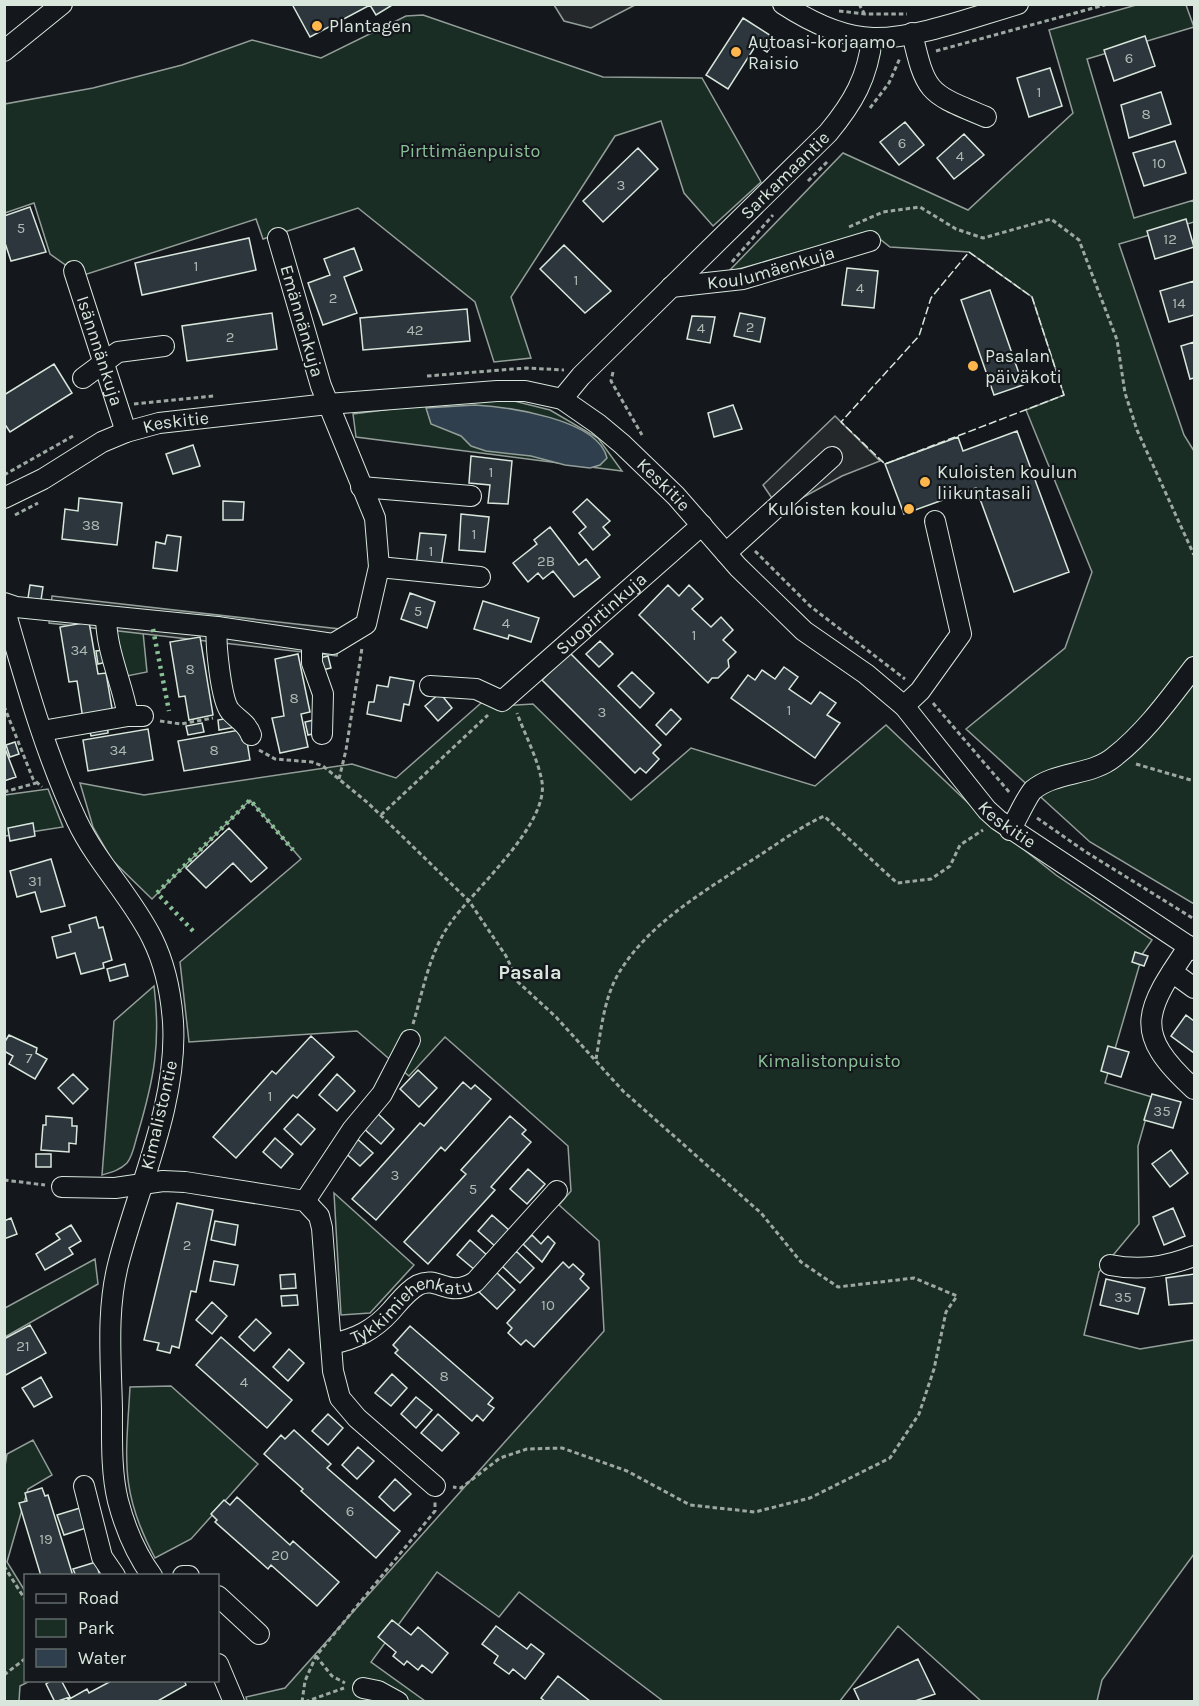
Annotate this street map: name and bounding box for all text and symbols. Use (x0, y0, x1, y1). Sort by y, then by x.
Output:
place label: Plantagen (329, 15, 412, 37)
marker: Plantagen (310, 19, 324, 33)
place label: Autoasi-korjaamo Raisio (748, 31, 895, 74)
marker: Autoasi-korjaamo Raisio (729, 45, 743, 59)
house number: 6 (1125, 49, 1133, 67)
house number: 1 (1037, 83, 1041, 101)
house number: 8 (1141, 105, 1151, 123)
street label: Sarkamaantie (736, 127, 834, 224)
house number: 6 (898, 134, 906, 152)
park label: Pirttimäenpuisto (400, 140, 540, 162)
house number: 4 (956, 147, 965, 165)
house number: 10 (1152, 154, 1166, 172)
house number: 3 (617, 176, 625, 194)
house number: 5 (17, 219, 25, 237)
house number: 12 (1163, 230, 1177, 248)
street label: Koulumäenkuja (706, 241, 837, 294)
house number: 1 (194, 257, 198, 275)
street label: Emännänkuja (275, 262, 329, 380)
house number: 1 (574, 271, 578, 289)
house number: 4 (856, 279, 865, 297)
house number: 2 (329, 289, 337, 307)
street label: Isännnänkuja (72, 293, 128, 409)
house number: 14 (1172, 294, 1186, 312)
house number: 2 (746, 318, 754, 336)
house number: 4 (697, 319, 706, 337)
house number: 42 (406, 321, 424, 339)
house number: 2 (226, 328, 234, 346)
place label: Pasalan päiväkoti (985, 345, 1062, 388)
marker: Pasalan päiväkoti (966, 359, 980, 373)
street label: Keskitie (140, 406, 210, 438)
street label: Keskitie (632, 453, 695, 516)
place label: Kuloisten koulun liikuntasali (937, 461, 1077, 504)
house number: 1 (489, 463, 493, 481)
marker: Kuloisten koulun liikuntasali (918, 475, 932, 489)
place label: Kuloisten koulu (767, 498, 897, 520)
marker: Kuloisten koulu (902, 502, 916, 516)
house number: 38 (82, 516, 100, 534)
house number: 1 (472, 525, 476, 543)
house number: 1 (429, 542, 433, 560)
house number: 2B (537, 552, 555, 570)
street label: Suopirtinkuja (551, 568, 651, 659)
house number: 5 (414, 602, 422, 620)
house number: 4 (502, 614, 511, 632)
house number: 1 (692, 626, 696, 644)
house number: 34 (70, 641, 88, 659)
house number: 8 (185, 660, 195, 678)
house number: 8 (289, 689, 299, 707)
house number: 1 (787, 701, 791, 719)
house number: 3 (598, 703, 606, 721)
house number: 34 (109, 741, 127, 759)
house number: 8 (209, 741, 219, 759)
street label: Keskitie (973, 797, 1040, 853)
house number: 31 (28, 872, 42, 890)
district label: Pasala (498, 961, 562, 984)
house number: 7 (25, 1049, 33, 1067)
park label: Kimalistonpuisto (757, 1050, 901, 1072)
street label: Kimalistontie (136, 1058, 182, 1172)
house number: 1 (268, 1087, 272, 1105)
house number: 35 (1153, 1102, 1171, 1120)
house number: 3 (391, 1166, 399, 1184)
house number: 5 (469, 1180, 477, 1198)
house number: 2 (183, 1236, 191, 1254)
street label: Tykkimiehenkatu (347, 1271, 476, 1349)
house number: 35 (1114, 1288, 1132, 1306)
house number: 10 (541, 1296, 555, 1314)
house number: 21 (16, 1337, 30, 1355)
house number: 8 (439, 1367, 449, 1385)
house number: 4 (240, 1373, 249, 1391)
house number: 6 (346, 1502, 354, 1520)
house number: 19 (39, 1530, 53, 1548)
house number: 20 (271, 1546, 289, 1564)
legend (24, 1574, 219, 1682)
text: Road (78, 1587, 119, 1609)
text: Park (78, 1617, 115, 1639)
text: Water (78, 1647, 126, 1669)

